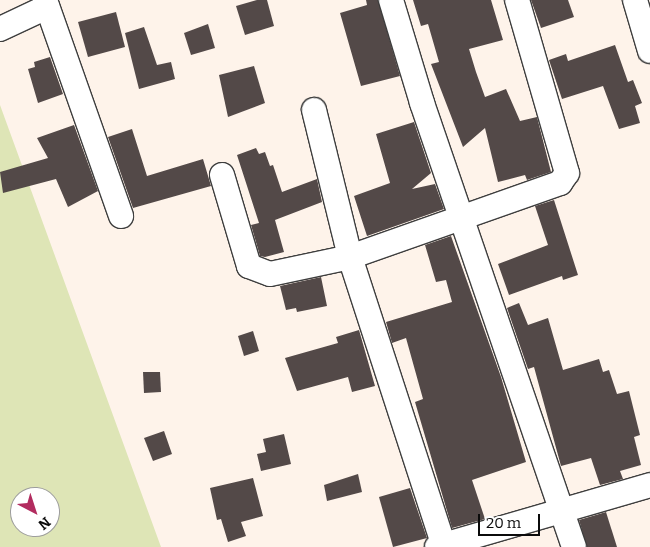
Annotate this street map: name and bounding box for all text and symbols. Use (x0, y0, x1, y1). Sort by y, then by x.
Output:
north arrow (10, 487, 60, 537)
scale bar (480, 504, 542, 536)
text: N (35, 513, 54, 533)
text: 20 m (486, 514, 521, 532)

